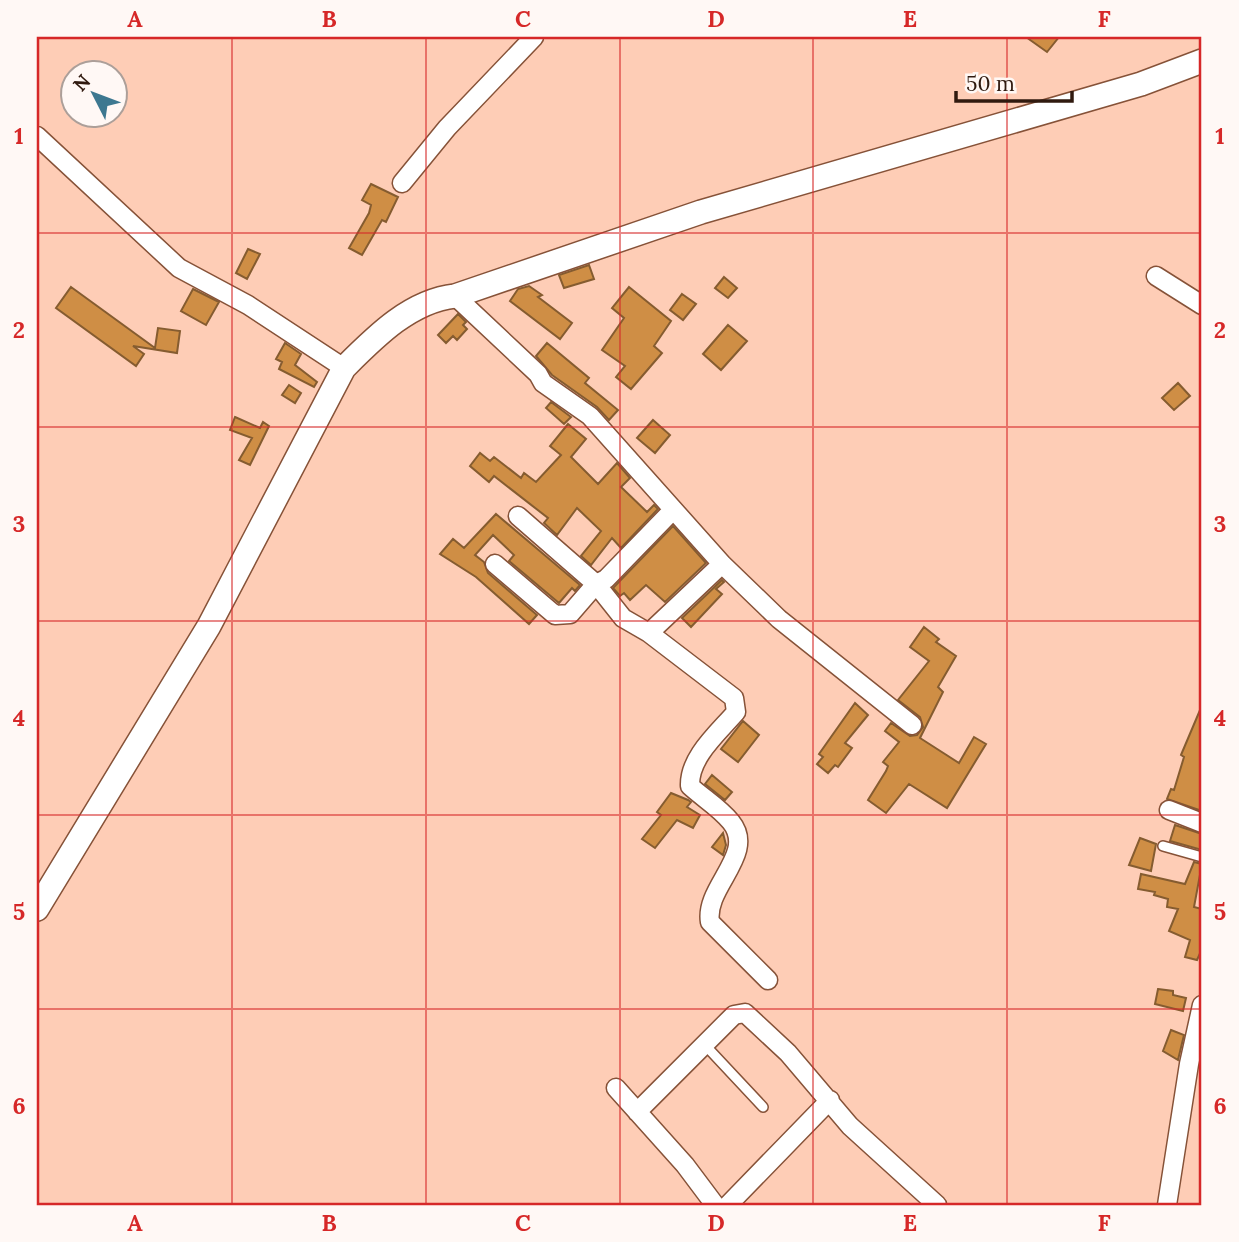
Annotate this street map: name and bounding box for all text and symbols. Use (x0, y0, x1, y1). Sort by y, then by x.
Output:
text: A (127, 4, 143, 33)
text: B (321, 4, 337, 33)
text: C (515, 4, 531, 33)
text: D (707, 4, 725, 33)
text: E (903, 4, 917, 33)
text: F (1097, 4, 1111, 33)
north arrow (60, 60, 130, 130)
scale bar (956, 60, 1071, 104)
text: N (68, 69, 95, 96)
text: 50 m (966, 70, 1015, 97)
text: 1 (14, 121, 24, 150)
text: 1 (1215, 121, 1225, 150)
text: 2 (13, 315, 25, 344)
text: 2 (1214, 315, 1226, 344)
text: 3 (13, 509, 25, 538)
text: 3 (1214, 509, 1226, 538)
text: 4 (13, 703, 25, 732)
text: 4 (1214, 703, 1226, 732)
text: 5 (13, 897, 25, 926)
text: 5 (1214, 897, 1226, 926)
text: 6 (12, 1091, 26, 1120)
text: 6 (1213, 1091, 1227, 1120)
text: A (127, 1208, 143, 1237)
text: B (321, 1208, 337, 1237)
text: C (515, 1208, 531, 1237)
text: D (707, 1208, 725, 1237)
text: E (903, 1208, 917, 1237)
text: F (1097, 1208, 1111, 1237)

